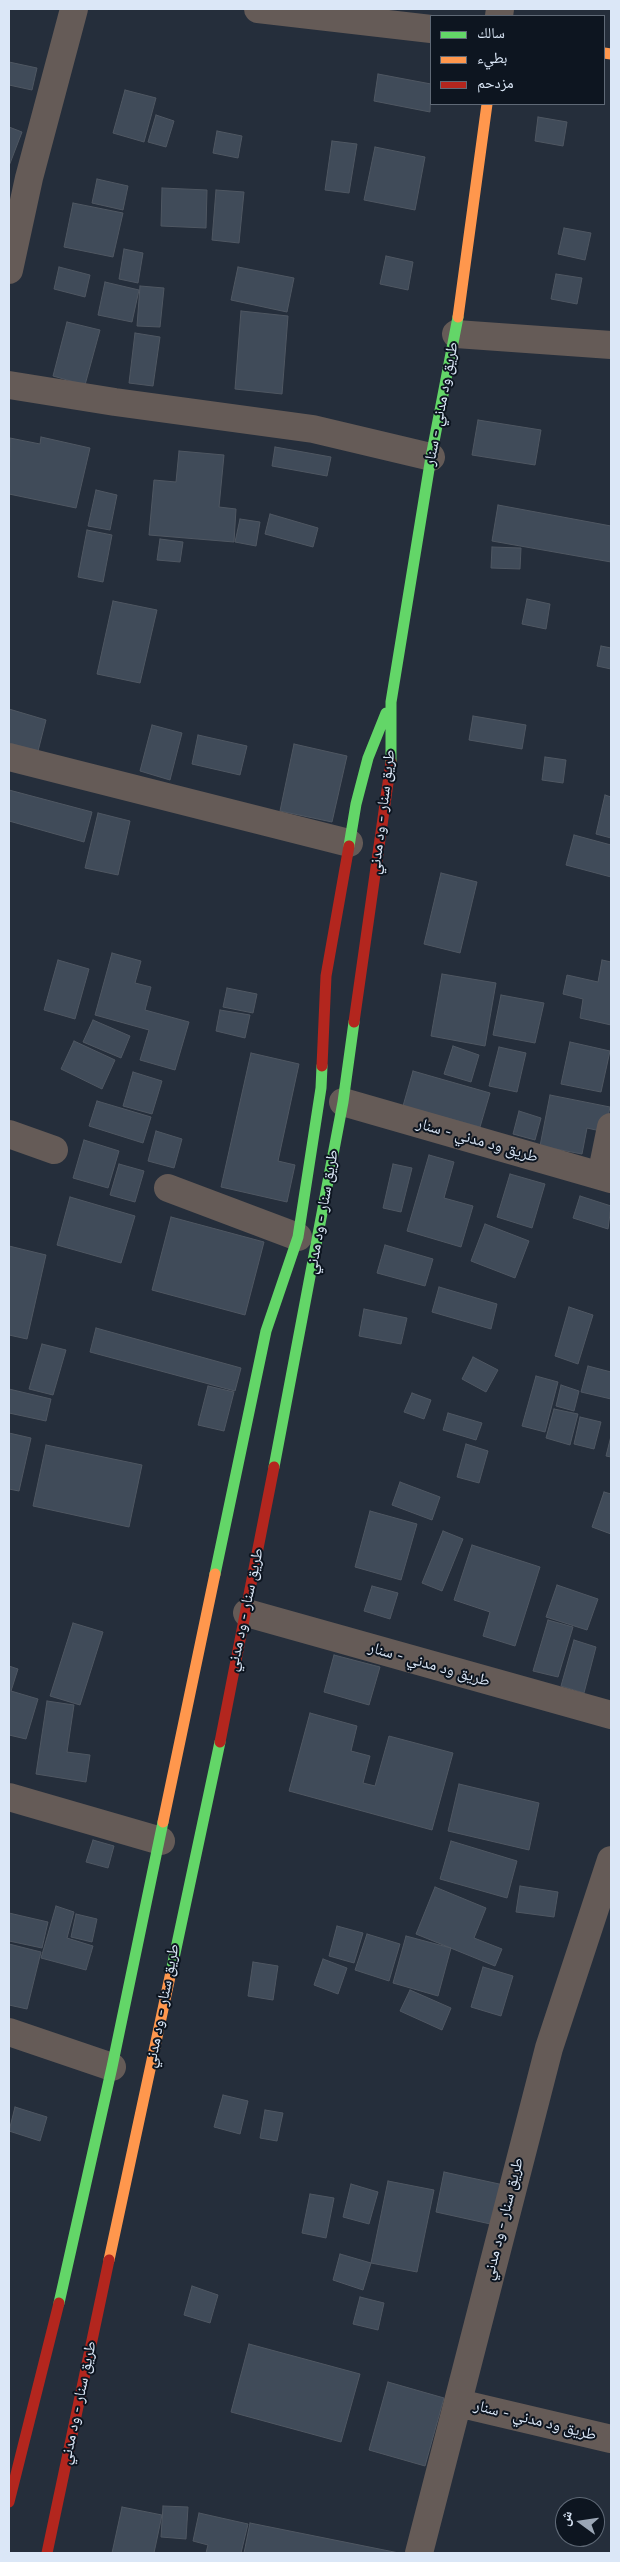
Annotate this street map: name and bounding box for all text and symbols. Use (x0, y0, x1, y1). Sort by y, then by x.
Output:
legend (430, 15, 605, 105)
text: سالك (477, 23, 505, 43)
text: بطيء (477, 48, 507, 68)
text: مزدحم (477, 73, 514, 93)
street label: طريق ود مدني - سنار (421, 340, 463, 468)
street label: طريق سنار - ود مدني (366, 748, 400, 876)
street label: طريق ود مدني - سنار (414, 1114, 540, 1168)
street label: طريق سنار - ود مدني (303, 1148, 343, 1276)
street label: طريق سنار - ود مدني (224, 1546, 268, 1674)
street label: طريق ود مدني - سنار (366, 1638, 492, 1692)
street label: طريق سنار - ود مدني (142, 1942, 184, 2070)
street label: طريق سنار - ود مدني (479, 2156, 529, 2282)
street label: طريق سنار - ود مدني (57, 2339, 101, 2467)
street label: طريق ود مدني - سنار (472, 2396, 598, 2446)
north arrow (555, 2497, 605, 2547)
text: ش (555, 2509, 577, 2528)

